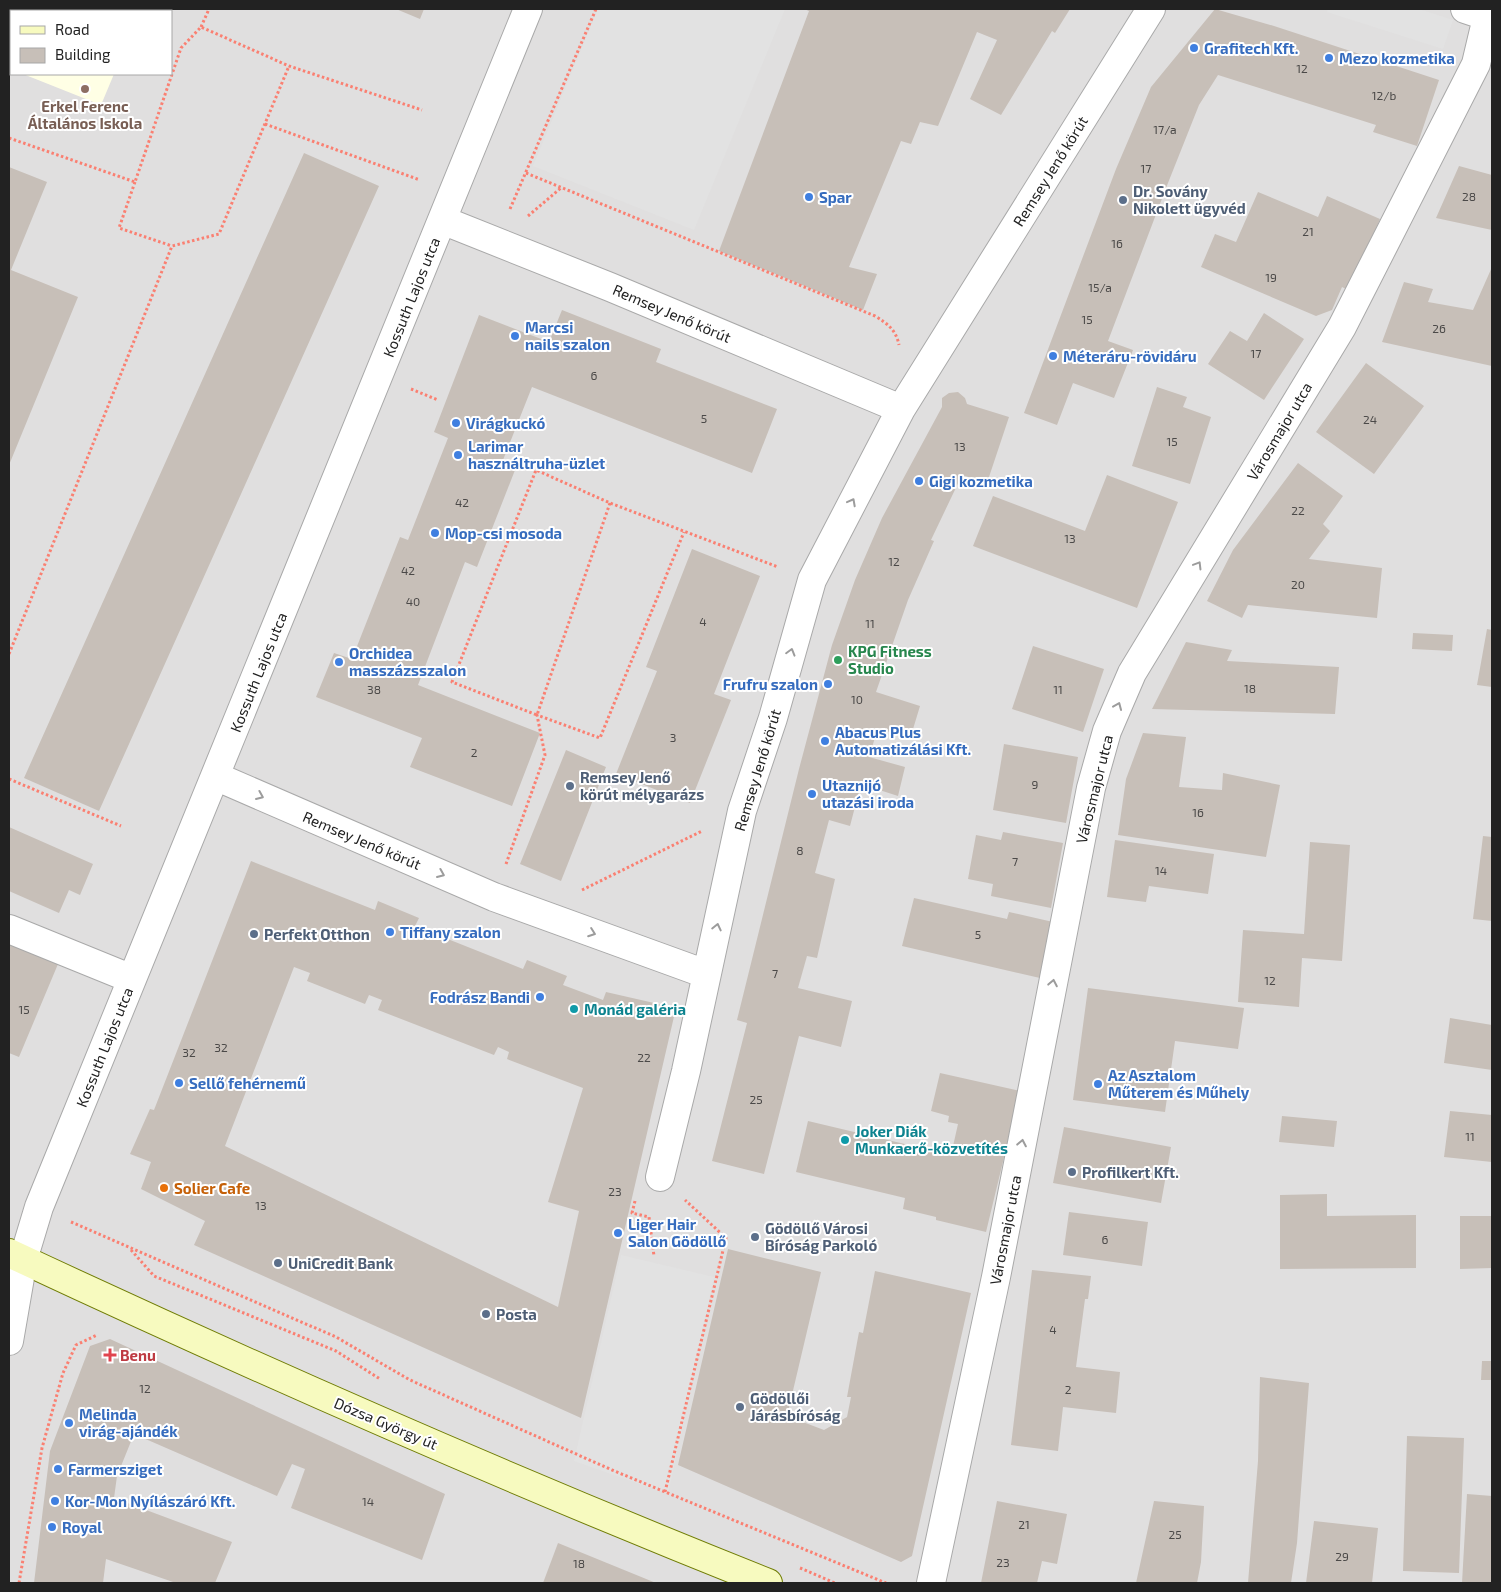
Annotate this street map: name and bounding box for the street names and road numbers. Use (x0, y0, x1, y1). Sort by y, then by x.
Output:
street label: Remsey Jenő körút (1009, 112, 1091, 229)
street label: Kossuth Lajos utca (379, 234, 444, 360)
street label: Remsey Jenő körút (610, 280, 734, 346)
street label: Városmajor utca (1243, 379, 1316, 484)
street label: Kossuth Lajos utca (226, 609, 291, 735)
street label: Remsey Jenő körút (730, 707, 784, 833)
street label: Városmajor utca (1072, 733, 1117, 845)
street label: Remsey Jenő körút (300, 807, 424, 873)
street label: Kossuth Lajos utca (72, 984, 137, 1110)
street label: Városmajor utca (986, 1174, 1025, 1287)
street label: Dózsa György út (332, 1393, 441, 1453)

